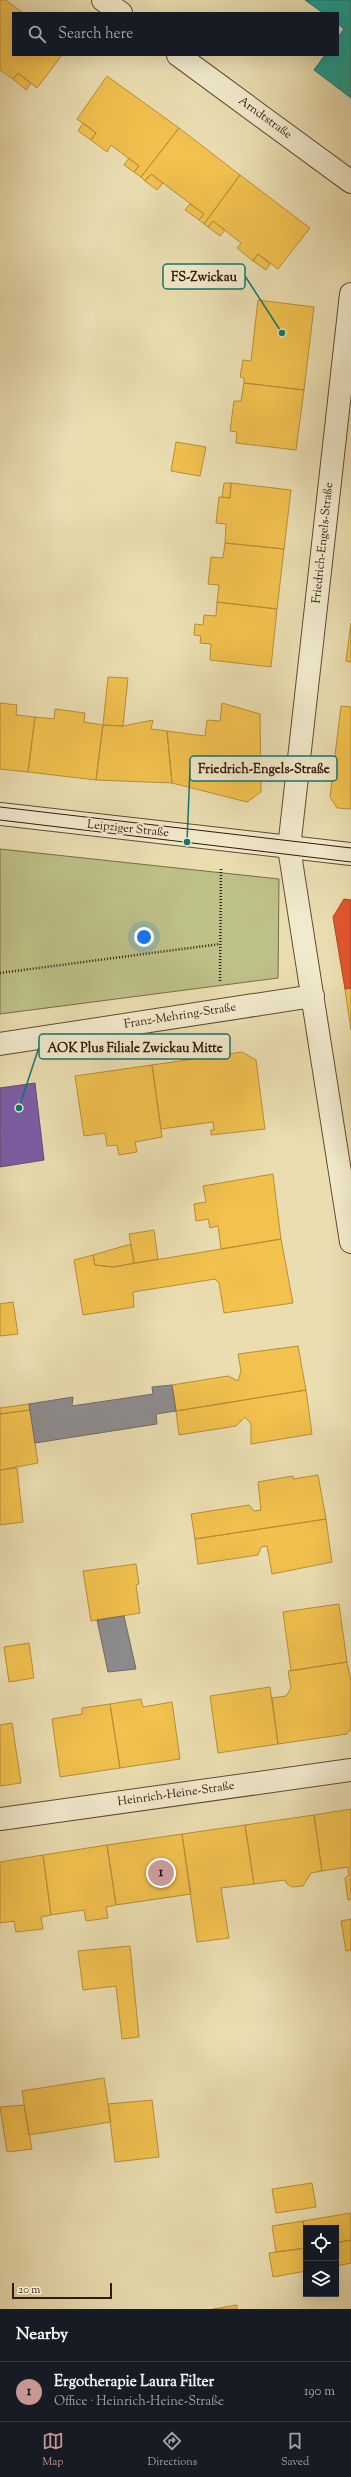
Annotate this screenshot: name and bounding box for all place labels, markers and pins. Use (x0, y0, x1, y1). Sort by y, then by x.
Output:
callout: FS-Zwickau (163, 264, 245, 289)
callout: Friedrich-Engels-Straße (190, 756, 337, 781)
callout: AOK Plus Filiale Zwickau Mitte (39, 1034, 230, 1059)
pin: 1 (148, 1858, 174, 1888)

